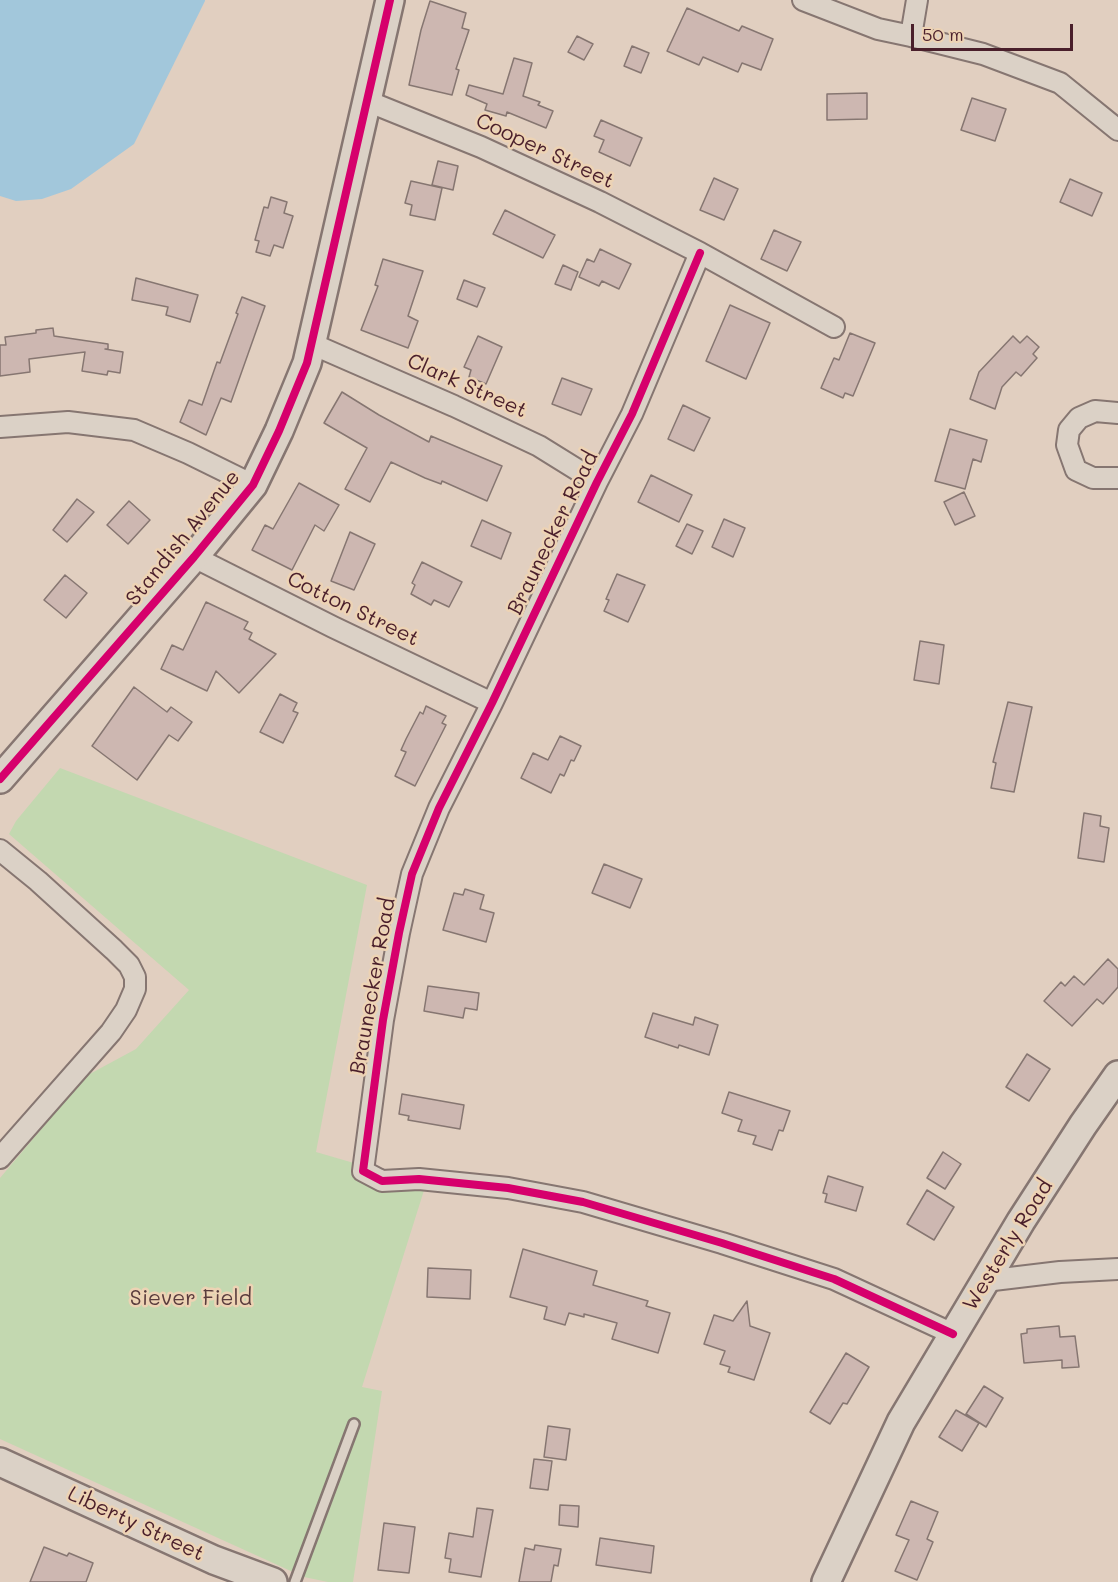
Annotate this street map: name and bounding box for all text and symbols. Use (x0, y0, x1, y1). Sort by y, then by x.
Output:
scale bar (914, 12, 1076, 50)
text: 50 m (922, 22, 964, 46)
street label: Cooper Street (472, 108, 618, 194)
street label: Clark Street (403, 348, 531, 424)
street label: Braunecker Road (502, 447, 604, 619)
street label: Standish Avenue (121, 465, 245, 611)
street label: Cotton Street (283, 566, 423, 652)
street label: Braunecker Road (345, 896, 401, 1076)
street label: Westerly Road (958, 1175, 1058, 1315)
park label: Siever Field (130, 1286, 252, 1312)
street label: Liberty Street (64, 1481, 208, 1567)

